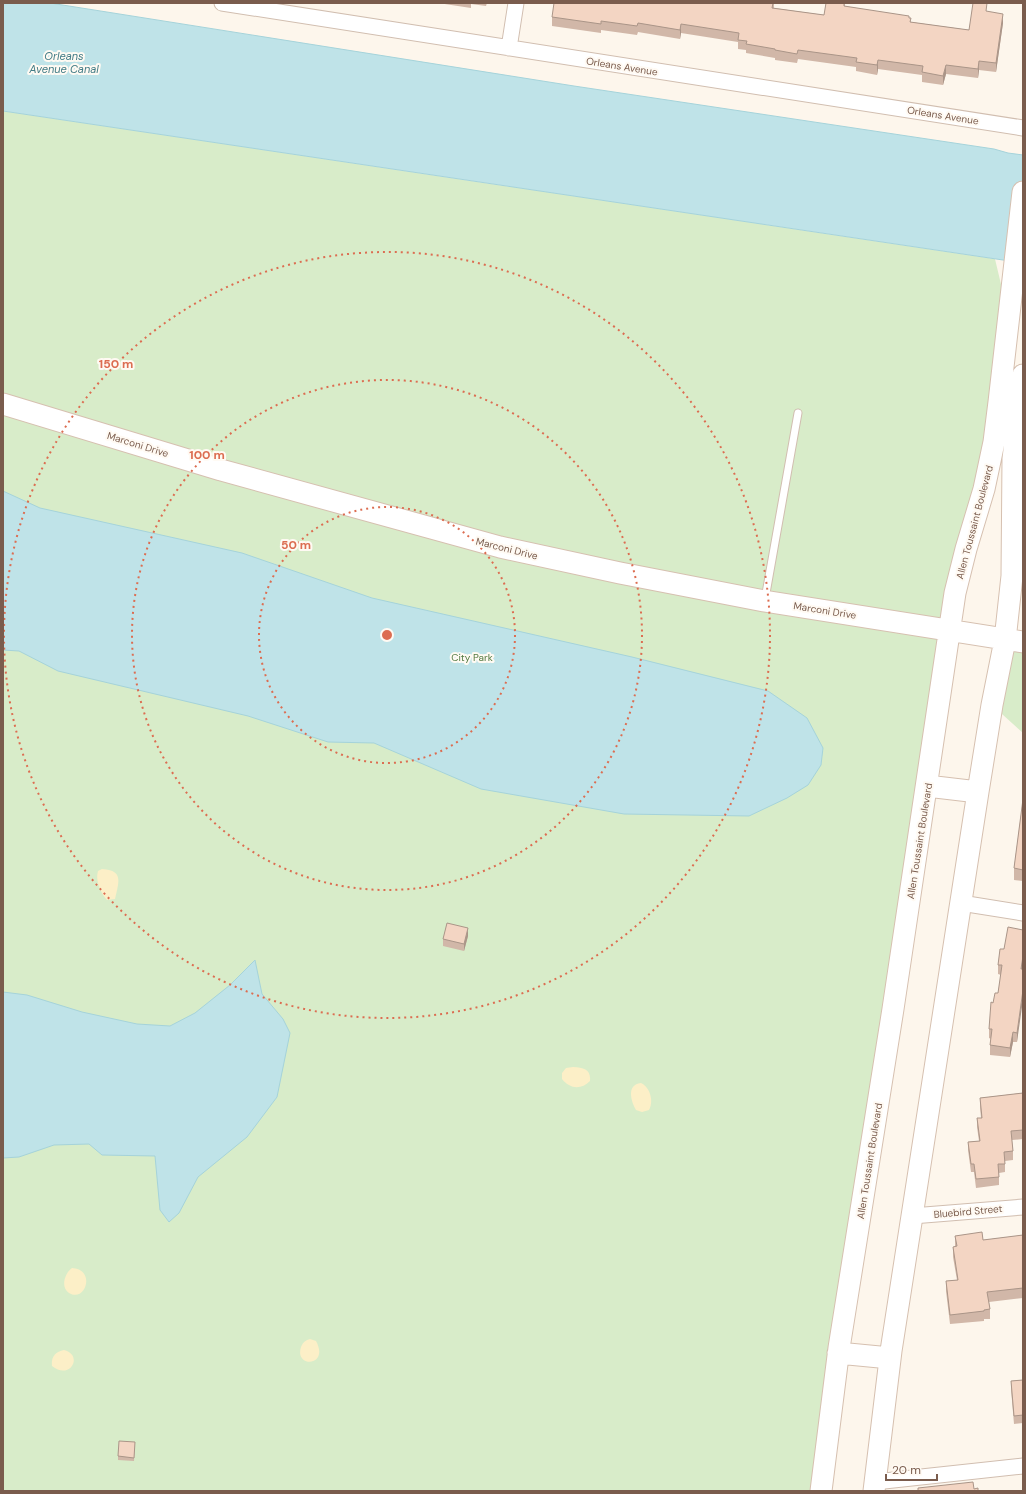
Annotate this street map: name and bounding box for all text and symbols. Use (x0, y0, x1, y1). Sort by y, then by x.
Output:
water label: Orleans Avenue Canal (28, 49, 99, 76)
street label: Orleans Avenue (585, 54, 659, 79)
street label: Orleans Avenue (906, 103, 980, 128)
text: 150 m (99, 356, 133, 372)
street label: Marconi Drive (106, 429, 170, 460)
text: 100 m (189, 447, 225, 463)
street label: Allen Toussaint Boulevard (953, 464, 996, 581)
street label: Marconi Drive (474, 534, 540, 563)
text: 50 m (281, 537, 311, 553)
street label: Marconi Drive (793, 599, 858, 622)
centre of rings (380, 628, 394, 642)
park label: City Park (451, 651, 493, 664)
street label: Allen Toussaint Boulevard (904, 782, 935, 900)
street label: Allen Toussaint Boulevard (854, 1102, 885, 1220)
street label: Bluebird Street (933, 1202, 1003, 1221)
scale bar (886, 1456, 937, 1482)
text: 20 m (892, 1462, 921, 1478)

